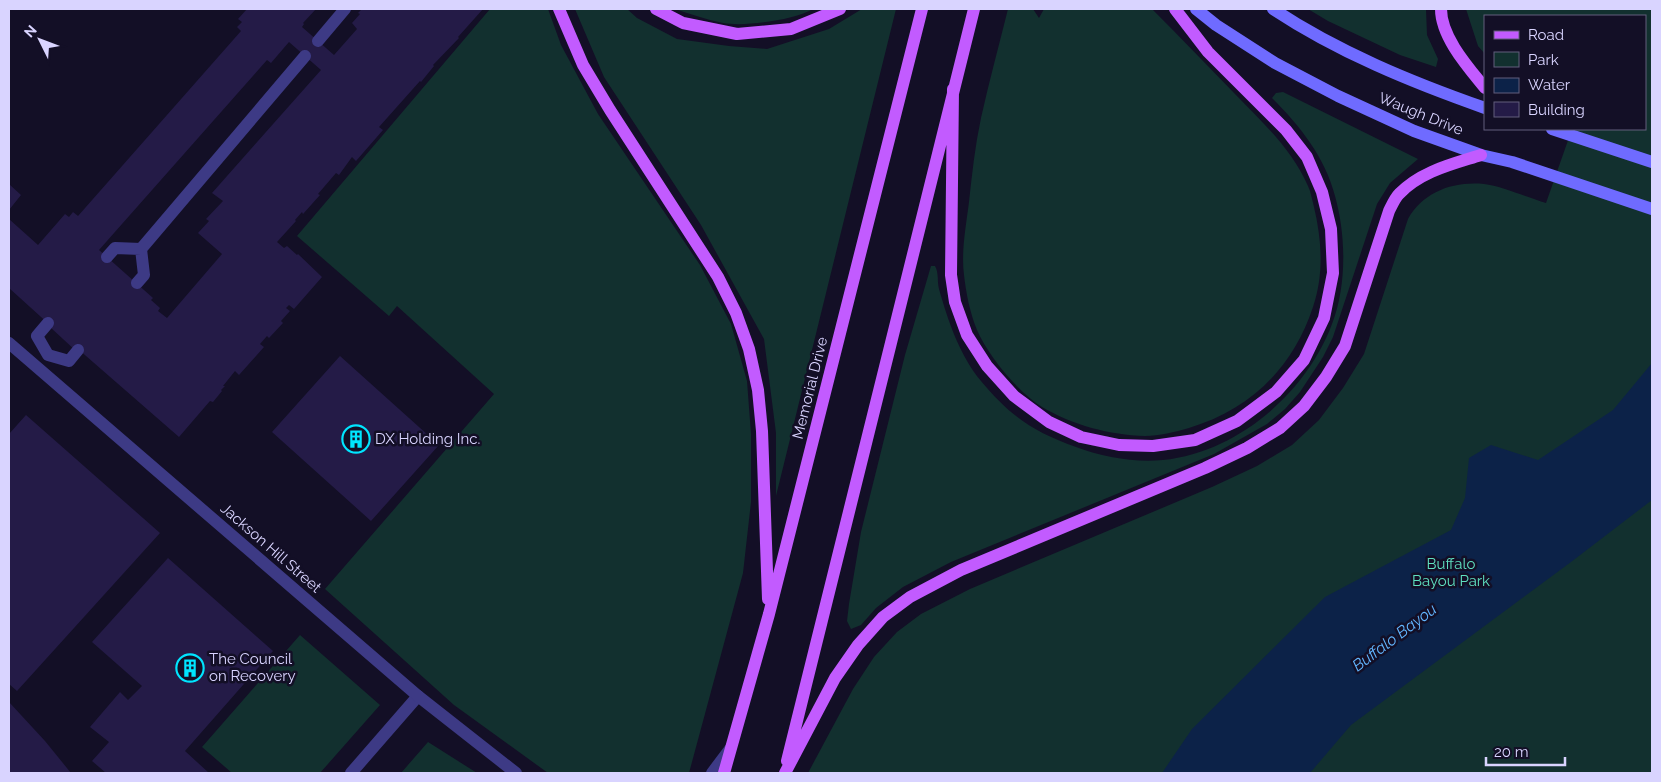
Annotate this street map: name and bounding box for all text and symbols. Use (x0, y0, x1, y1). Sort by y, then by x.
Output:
north arrow (15, 15, 65, 65)
legend (1484, 15, 1646, 130)
text: N (21, 22, 40, 41)
text: Road (1528, 26, 1564, 44)
text: Park (1528, 51, 1559, 69)
text: Water (1528, 76, 1571, 94)
street label: Waugh Drive (1376, 89, 1466, 139)
text: Building (1528, 101, 1585, 119)
street label: Memorial Drive (789, 335, 831, 441)
building icon: DX Holding Inc. (341, 424, 371, 454)
place label: DX Holding Inc. (375, 430, 480, 448)
street label: Jackson Hill Street (217, 499, 325, 597)
park label: Buffalo Bayou Park (1412, 555, 1490, 590)
water label: Buffalo Bayou (1348, 599, 1440, 675)
place label: The Council on Recovery (209, 650, 296, 685)
building icon: The Council on Recovery (175, 653, 205, 683)
scale bar (1486, 734, 1565, 766)
text: 20 m (1494, 743, 1529, 761)

